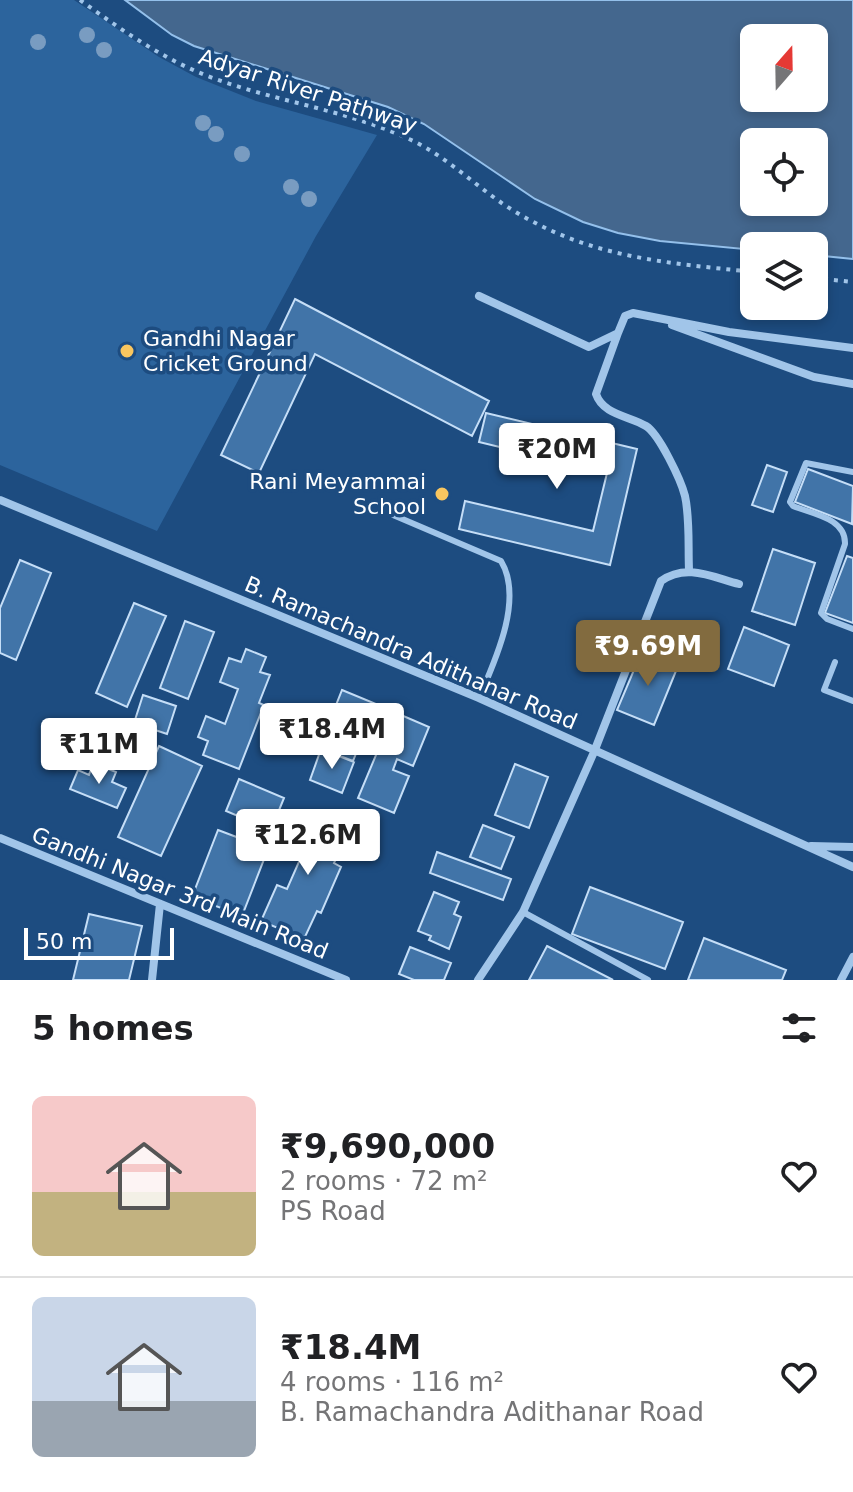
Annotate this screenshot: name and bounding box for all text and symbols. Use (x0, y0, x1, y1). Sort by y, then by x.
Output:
north arrow (740, 24, 828, 112)
map controls (740, 24, 828, 320)
street label: Adyar River Pathway (196, 44, 420, 138)
button: locate (740, 128, 828, 216)
button: layers (740, 232, 828, 320)
place label: Gandhi Nagar Cricket Ground (143, 326, 308, 376)
marker: Gandhi Nagar Cricket Ground (118, 342, 136, 360)
pin: ₹20M (510, 423, 604, 491)
text: ₹20M (517, 434, 597, 464)
place label: Rani Meyammai School (249, 469, 426, 519)
marker: Rani Meyammai School (433, 485, 451, 503)
street label: B. Ramachandra Adithanar Road (241, 571, 581, 735)
pin: ₹9.69M (583, 620, 713, 688)
text: ₹9.69M (594, 631, 702, 661)
pin: ₹18.4M (267, 703, 397, 771)
text: ₹18.4M (278, 714, 386, 744)
pin: ₹11M (52, 718, 146, 786)
text: ₹11M (59, 729, 139, 759)
pin: ₹12.6M (243, 809, 373, 877)
text: ₹12.6M (254, 820, 362, 850)
street label: Gandhi Nagar 3rd Main Road (28, 822, 332, 964)
scale bar (24, 924, 174, 960)
text: 50 m (36, 929, 92, 954)
icon: filters (777, 1006, 821, 1050)
text: 5 homes (32, 1008, 194, 1048)
text: ₹9,690,000 (280, 1126, 495, 1166)
icon: home (96, 1128, 192, 1224)
icon: heart (777, 1154, 821, 1198)
text: 2 rooms · 72 m² (280, 1166, 488, 1196)
text: PS Road (280, 1196, 386, 1226)
text: ₹18.4M (280, 1327, 421, 1367)
icon: home (96, 1329, 192, 1425)
icon: heart (777, 1355, 821, 1399)
text: 4 rooms · 116 m² (280, 1367, 504, 1397)
text: B. Ramachandra Adithanar Road (280, 1397, 704, 1427)

